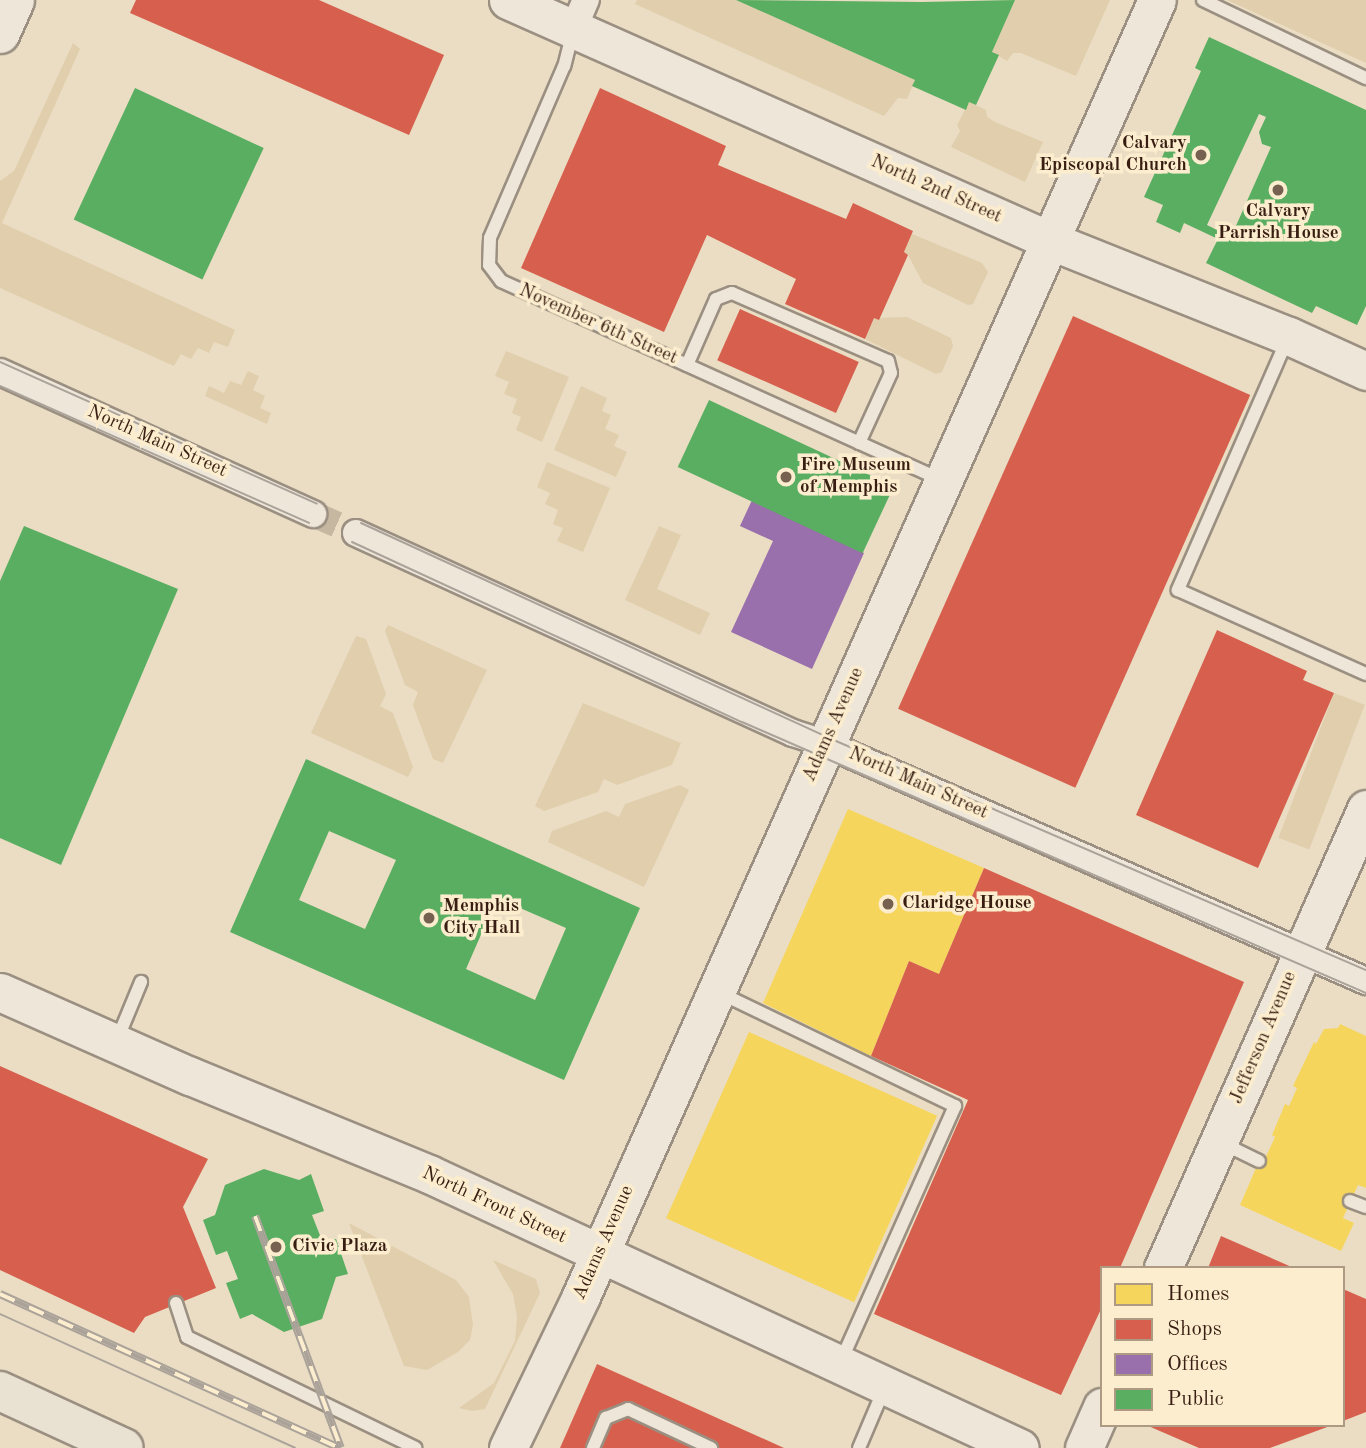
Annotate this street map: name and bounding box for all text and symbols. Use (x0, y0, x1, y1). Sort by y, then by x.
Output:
place label: Calvary Episcopal Church (1039, 133, 1187, 177)
marker: Calvary Episcopal Church (1193, 147, 1209, 163)
street label: North 2nd Street (867, 151, 1005, 229)
marker: Calvary Parrish House (1270, 182, 1286, 198)
place label: Calvary Parrish House (1217, 201, 1339, 245)
street label: November 6th Street (515, 280, 681, 370)
street label: North Main Street (84, 401, 230, 483)
place label: Fire Museum of Memphis (800, 455, 911, 499)
marker: Fire Museum of Memphis (778, 469, 794, 485)
street label: Adams Avenue (799, 664, 869, 786)
street label: North Main Street (845, 743, 991, 825)
place label: Claridge House (902, 893, 1032, 915)
place label: Memphis City Hall (443, 896, 520, 940)
marker: Claridge House (880, 896, 896, 912)
marker: Memphis City Hall (421, 910, 437, 926)
street label: Jefferson Avenue (1226, 968, 1302, 1108)
street label: North Front Street (418, 1163, 570, 1249)
street label: Adams Avenue (569, 1182, 639, 1304)
place label: Civic Plaza (292, 1236, 387, 1258)
marker: Civic Plaza (266, 1237, 286, 1257)
legend (1100, 1266, 1345, 1427)
text: Homes (1167, 1284, 1229, 1305)
text: Shops (1167, 1319, 1222, 1340)
text: Offices (1167, 1354, 1228, 1375)
text: Public (1167, 1389, 1224, 1410)

